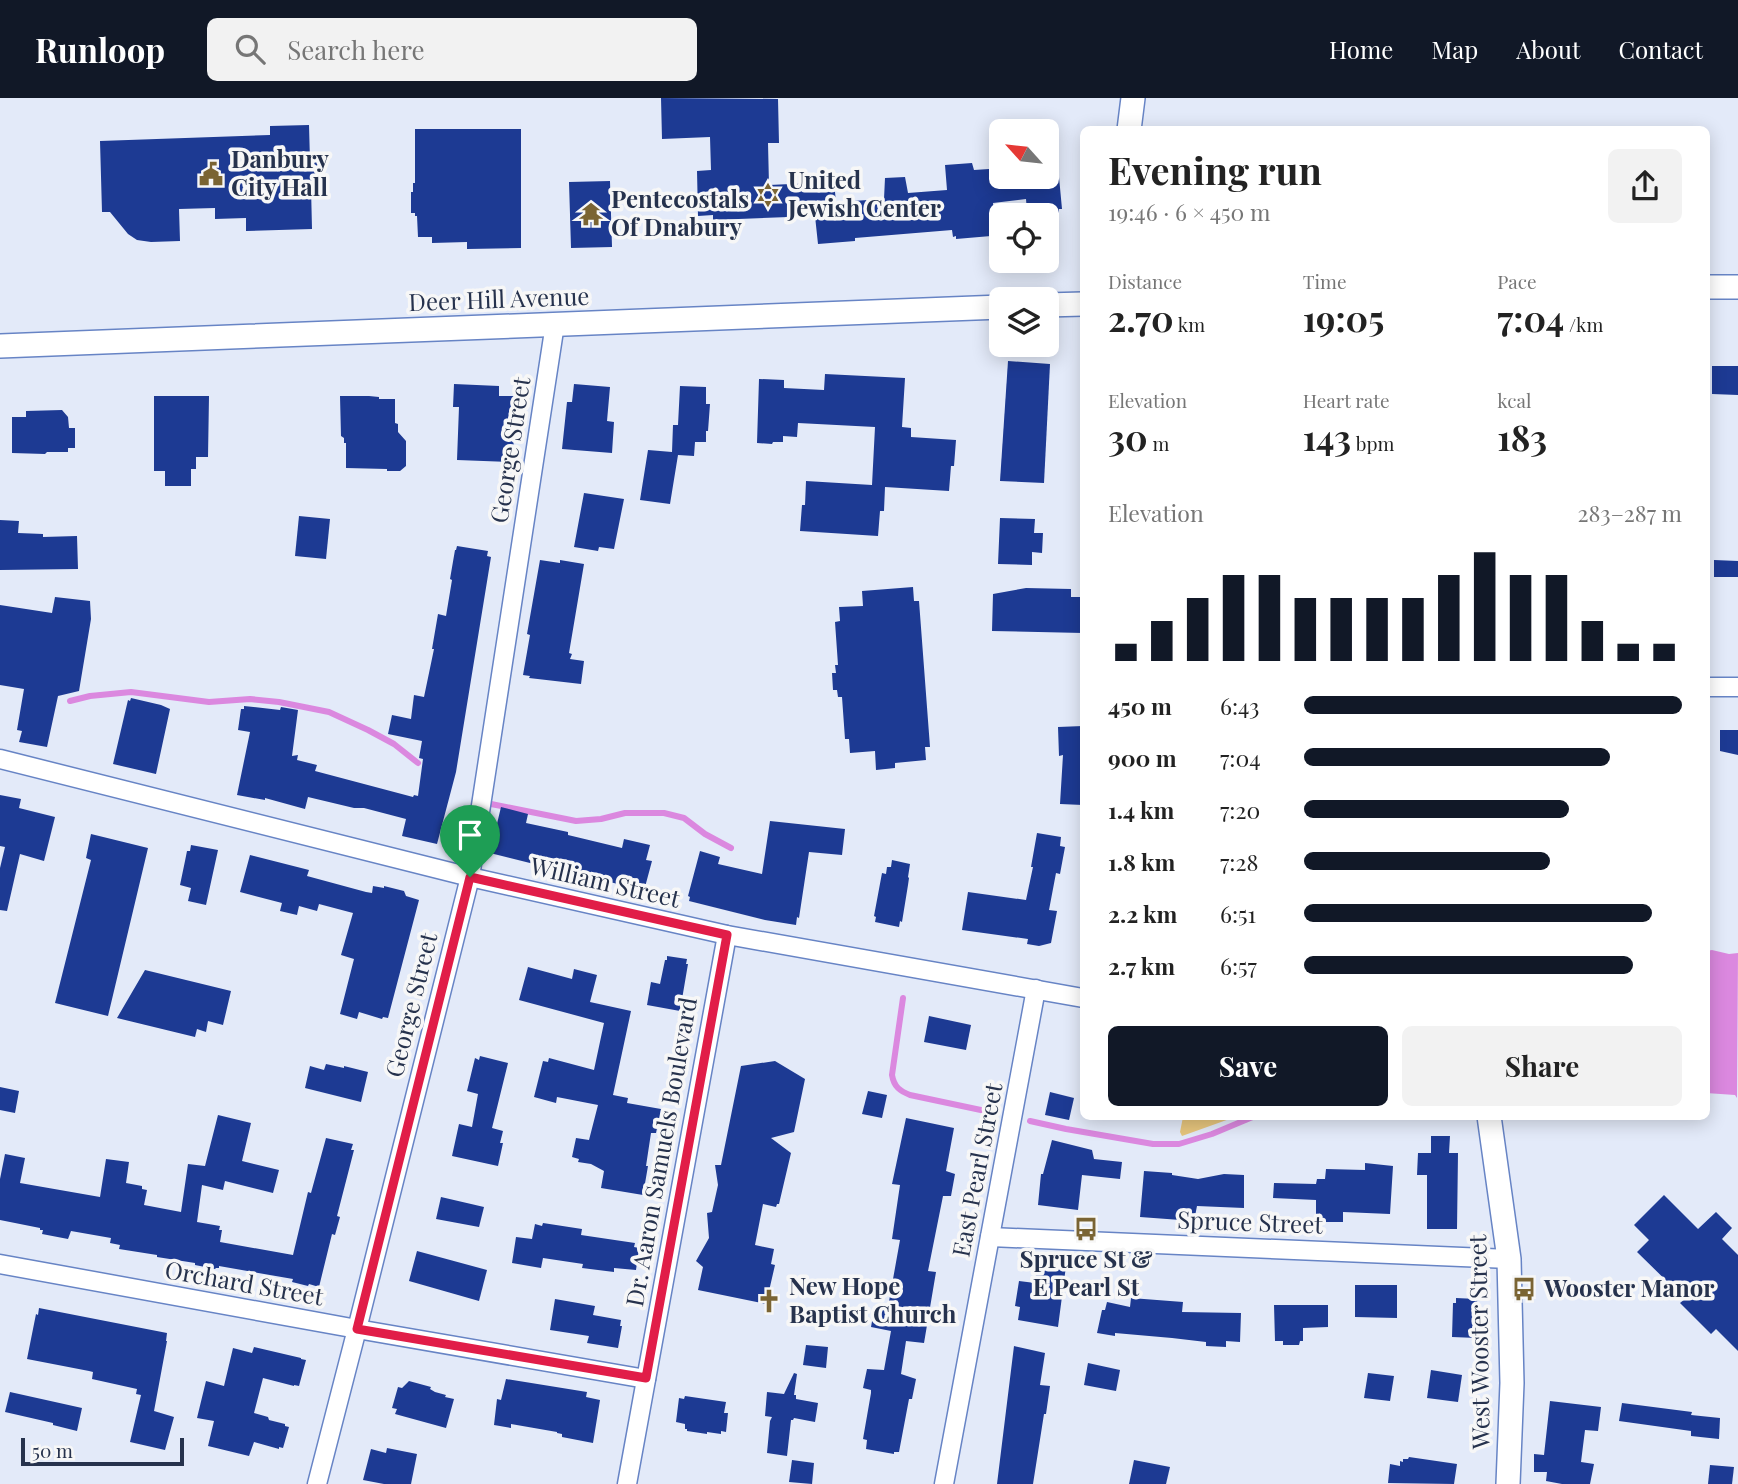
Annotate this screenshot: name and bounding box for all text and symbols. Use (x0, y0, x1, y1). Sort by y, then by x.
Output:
search box (207, 18, 697, 81)
text: Runloop (35, 27, 165, 71)
icon: search (231, 30, 269, 68)
text: Search here (287, 32, 425, 67)
text: Home (1329, 33, 1393, 65)
text: Map (1431, 33, 1478, 65)
text: About (1516, 33, 1580, 65)
text: Contact (1618, 33, 1703, 65)
north arrow (989, 119, 1059, 189)
map controls (989, 119, 1059, 357)
place label: Danbury City Hall (231, 142, 329, 202)
text: Evening run (1108, 144, 1322, 195)
button: share (1608, 149, 1682, 223)
public building icon: Danbury City Hall (197, 160, 225, 188)
place label: United Jewish Center (787, 163, 942, 223)
synagogue icon: United Jewish Center (754, 181, 782, 209)
place label: Pentecostals Of Dnabury (611, 182, 749, 242)
text: 19:46 · 6 × 450 m (1108, 196, 1271, 227)
temple icon: Pentecostals Of Dnabury (577, 200, 605, 228)
button: locate (989, 203, 1059, 273)
text: Distance (1108, 268, 1182, 294)
text: Time (1303, 268, 1347, 294)
text: Pace (1497, 268, 1537, 294)
street label: Deer Hill Avenue (408, 279, 590, 317)
button: layers (989, 287, 1059, 357)
text: 2.70 (1108, 294, 1174, 341)
text: 19:05 (1303, 294, 1384, 341)
text: 7:04 (1497, 294, 1564, 341)
text: km (1174, 311, 1205, 337)
text: /km (1564, 311, 1603, 337)
street label: George Street (482, 374, 536, 525)
text: Elevation (1108, 387, 1187, 413)
text: Heart rate (1303, 387, 1390, 413)
text: kcal (1497, 387, 1531, 413)
text: 30 (1108, 413, 1148, 460)
text: 143 (1303, 413, 1351, 460)
text: 183 (1497, 413, 1547, 460)
text: m (1148, 430, 1169, 456)
text: bpm (1351, 430, 1394, 456)
text: Elevation (1108, 497, 1204, 528)
text: 283–287 m (1578, 497, 1682, 528)
text: 450 m (1108, 690, 1172, 721)
text: 6:43 (1220, 690, 1259, 721)
text: 900 m (1108, 742, 1177, 773)
text: 7:04 (1220, 742, 1261, 773)
text: 1.4 km (1108, 794, 1174, 825)
text: 7:20 (1220, 794, 1260, 825)
pin (440, 805, 500, 877)
icon: arrive (451, 816, 489, 854)
text: 1.8 km (1108, 846, 1175, 877)
text: 7:28 (1220, 846, 1258, 877)
street label: William Street (527, 848, 684, 914)
text: 2.2 km (1108, 898, 1177, 929)
text: 6:51 (1220, 898, 1256, 929)
street label: George Street (377, 928, 444, 1080)
text: 2.7 km (1108, 950, 1175, 981)
text: 6:57 (1220, 950, 1257, 981)
street label: Dr. Aaron Samuels Boulevard (617, 995, 703, 1309)
button: Save (1108, 1026, 1388, 1106)
button: Share (1402, 1026, 1682, 1106)
street label: East Pearl Street (943, 1079, 1009, 1259)
street label: Spruce Street (1177, 1202, 1324, 1240)
bus stop icon: Spruce St & E Pearl St (1072, 1215, 1100, 1243)
street label: West Wooster Street (1460, 1234, 1496, 1451)
place label: Spruce St & E Pearl St (1019, 1242, 1153, 1302)
street label: Orchard Street (163, 1252, 327, 1312)
place label: New Hope Baptist Church (789, 1269, 957, 1329)
place label: Wooster Manor (1543, 1271, 1715, 1303)
bus stop icon: Wooster Manor (1510, 1275, 1538, 1303)
church icon: New Hope Baptist Church (755, 1287, 783, 1315)
scale bar (21, 1435, 184, 1467)
text: 50 m (32, 1437, 73, 1463)

